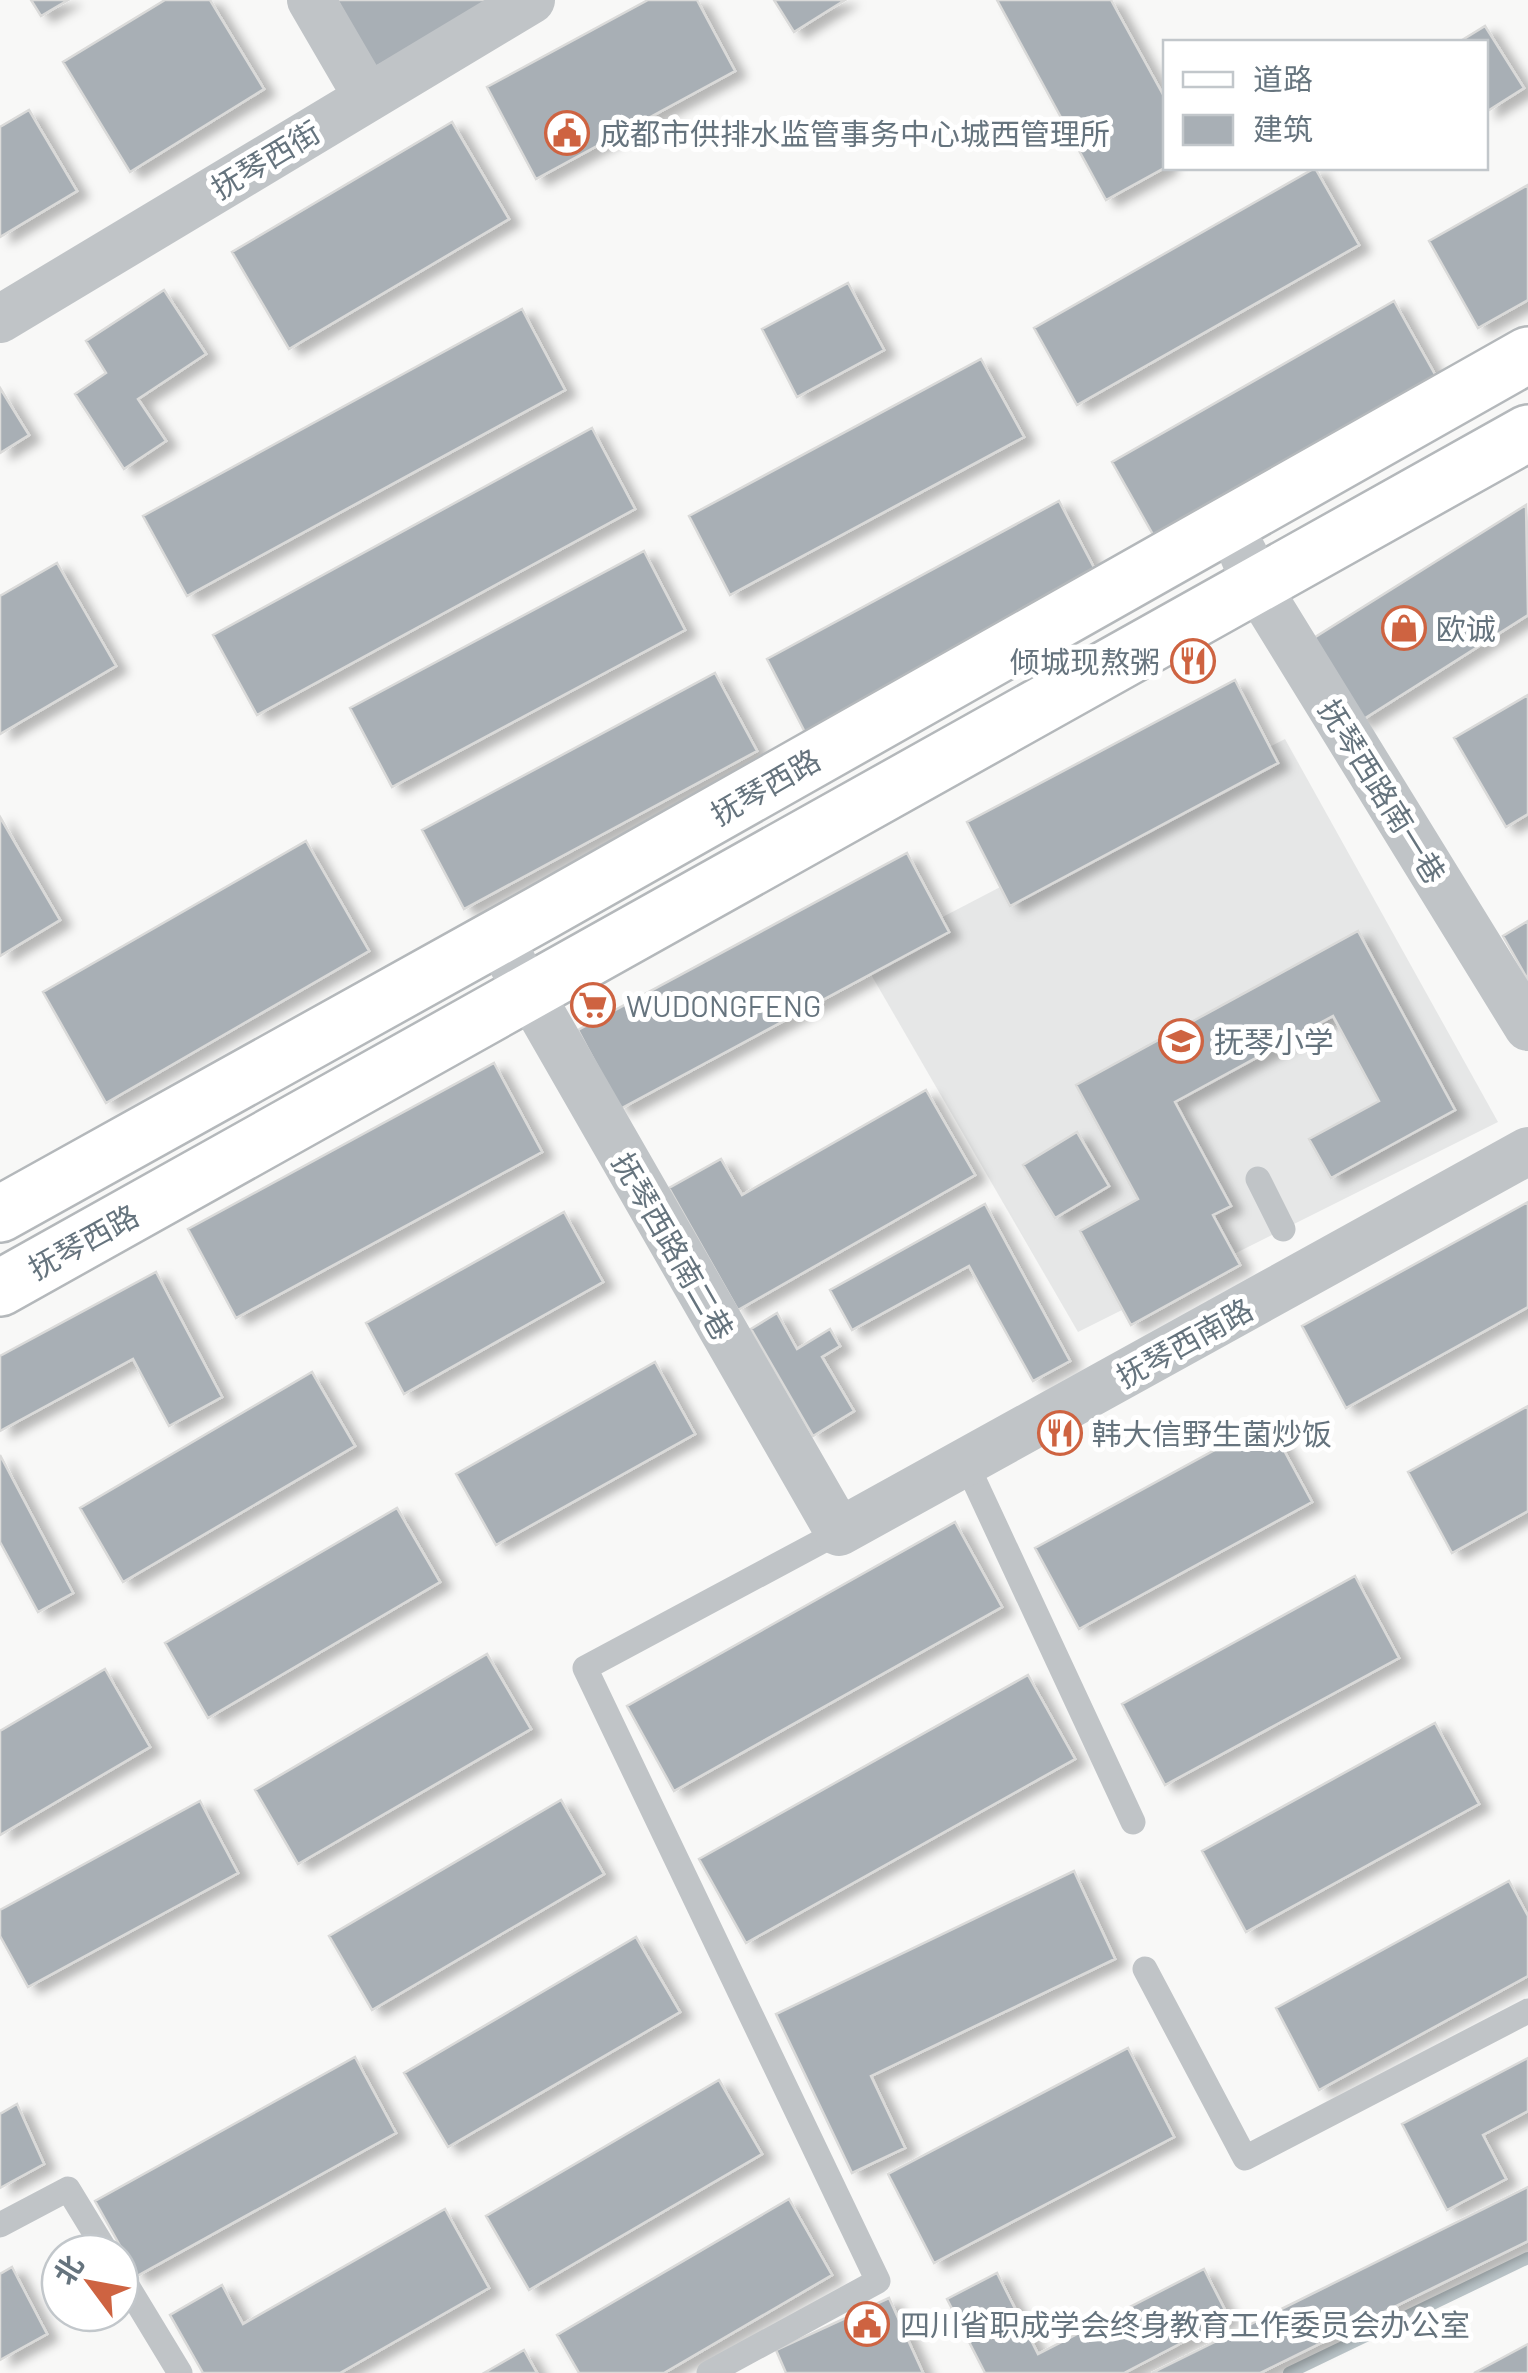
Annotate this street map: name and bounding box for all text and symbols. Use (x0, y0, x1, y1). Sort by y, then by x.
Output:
legend (1163, 40, 1488, 170)
text: 道路 (1253, 60, 1313, 96)
public building icon: 成都市供排水监管事务中心城西管理所 (544, 110, 590, 156)
text: 建筑 (1253, 110, 1313, 146)
street label: 抚琴西街 (204, 113, 326, 205)
place label: 成都市供排水监管事务中心城西管理所 (600, 115, 1110, 151)
shop icon: 欧诚 (1381, 605, 1427, 651)
place label: 欧诚 (1436, 610, 1496, 646)
restaurant icon: 倾城现熬粥 (1170, 638, 1216, 684)
place label: 倾城现熬粥 (1010, 643, 1160, 679)
street label: 抚琴西路南一巷 (1312, 692, 1454, 890)
street label: 抚琴西路 (704, 740, 826, 832)
supermarket icon: WUDONGFENG (570, 982, 616, 1028)
place label: WUDONGFENG (626, 987, 821, 1023)
school or university icon: 抚琴小学 (1158, 1018, 1204, 1064)
place label: 抚琴小学 (1214, 1023, 1334, 1059)
street label: 抚琴西路南二巷 (606, 1146, 742, 1346)
street label: 抚琴西路 (22, 1196, 144, 1286)
street label: 抚琴西南路 (1110, 1290, 1258, 1394)
restaurant icon: 韩大信野生菌炒饭 (1037, 1410, 1083, 1456)
place label: 韩大信野生菌炒饭 (1092, 1415, 1332, 1451)
north arrow (40, 2233, 140, 2333)
text: 北 (46, 2248, 90, 2290)
public building icon: 四川省职成学会终身教育工作委员会办公室 (844, 2301, 890, 2347)
place label: 四川省职成学会终身教育工作委员会办公室 (900, 2306, 1470, 2342)

